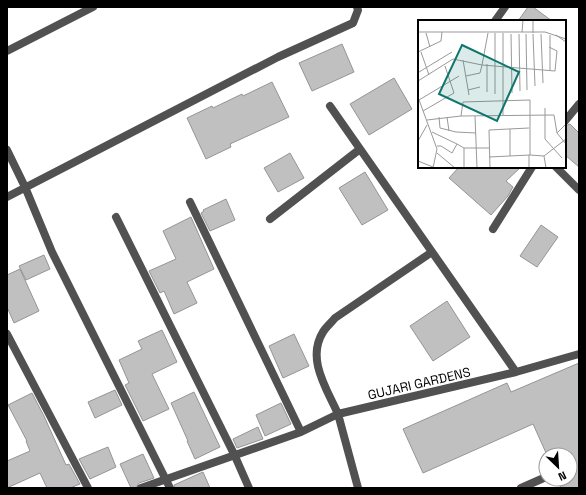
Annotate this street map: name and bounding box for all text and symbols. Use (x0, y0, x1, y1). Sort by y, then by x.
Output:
inset map (418, 20, 566, 168)
street label: GUJARI GARDENS (366, 363, 472, 404)
north arrow (538, 447, 578, 487)
text: N (556, 468, 569, 484)

